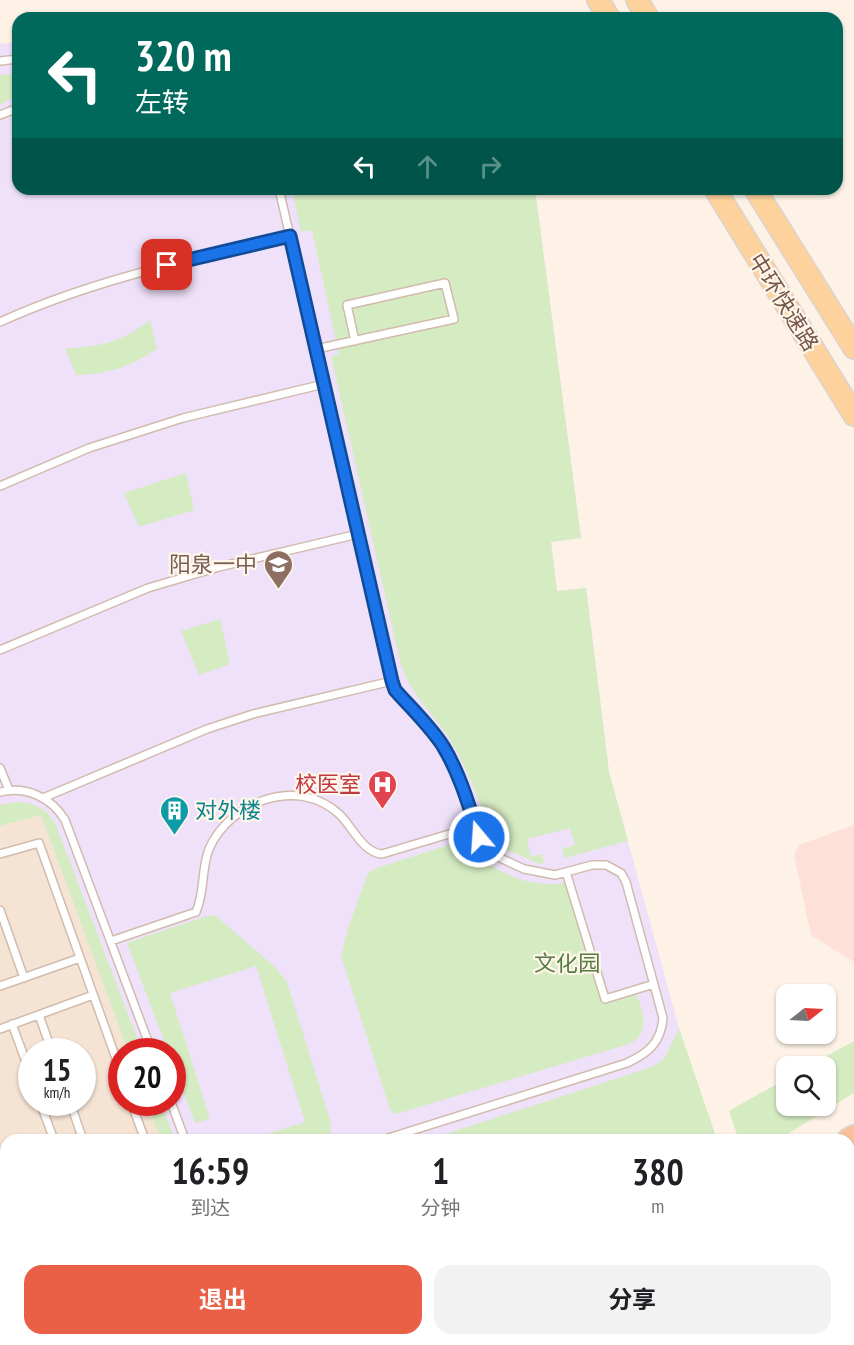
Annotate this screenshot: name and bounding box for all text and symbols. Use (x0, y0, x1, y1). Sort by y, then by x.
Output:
text: 320 m (135, 28, 232, 83)
icon: left (36, 36, 114, 114)
text: 左转 (135, 85, 189, 119)
icon: left (348, 150, 381, 183)
icon: ahead (411, 150, 444, 183)
icon: right (474, 150, 507, 183)
pin (141, 239, 192, 290)
icon: arrive (150, 248, 183, 281)
street label: 中环快速路 (743, 248, 825, 356)
school or university icon: 阳泉一中 (262, 548, 294, 590)
place label: 阳泉一中 (169, 550, 257, 578)
hospital icon: 校医室 (366, 768, 398, 810)
place label: 校医室 (295, 770, 361, 798)
building icon: 对外楼 (158, 794, 190, 836)
place label: 对外楼 (195, 796, 261, 824)
position arrow (447, 805, 511, 869)
park label: 文化园 (534, 949, 600, 977)
north arrow (776, 984, 836, 1044)
map controls (776, 984, 836, 1116)
speed limit sign: 20 (108, 1038, 186, 1116)
text: 15 (43, 1050, 71, 1089)
button: search (776, 1056, 836, 1116)
text: km/h (44, 1083, 70, 1102)
text: 16:59 (171, 1147, 249, 1194)
text: 1 (432, 1147, 449, 1194)
text: 380 (632, 1148, 684, 1195)
text: m (651, 1193, 664, 1219)
text: 到达 (190, 1195, 230, 1221)
text: 分钟 (421, 1195, 461, 1221)
button: 退出 (24, 1265, 422, 1334)
button: 分享 (434, 1265, 831, 1334)

